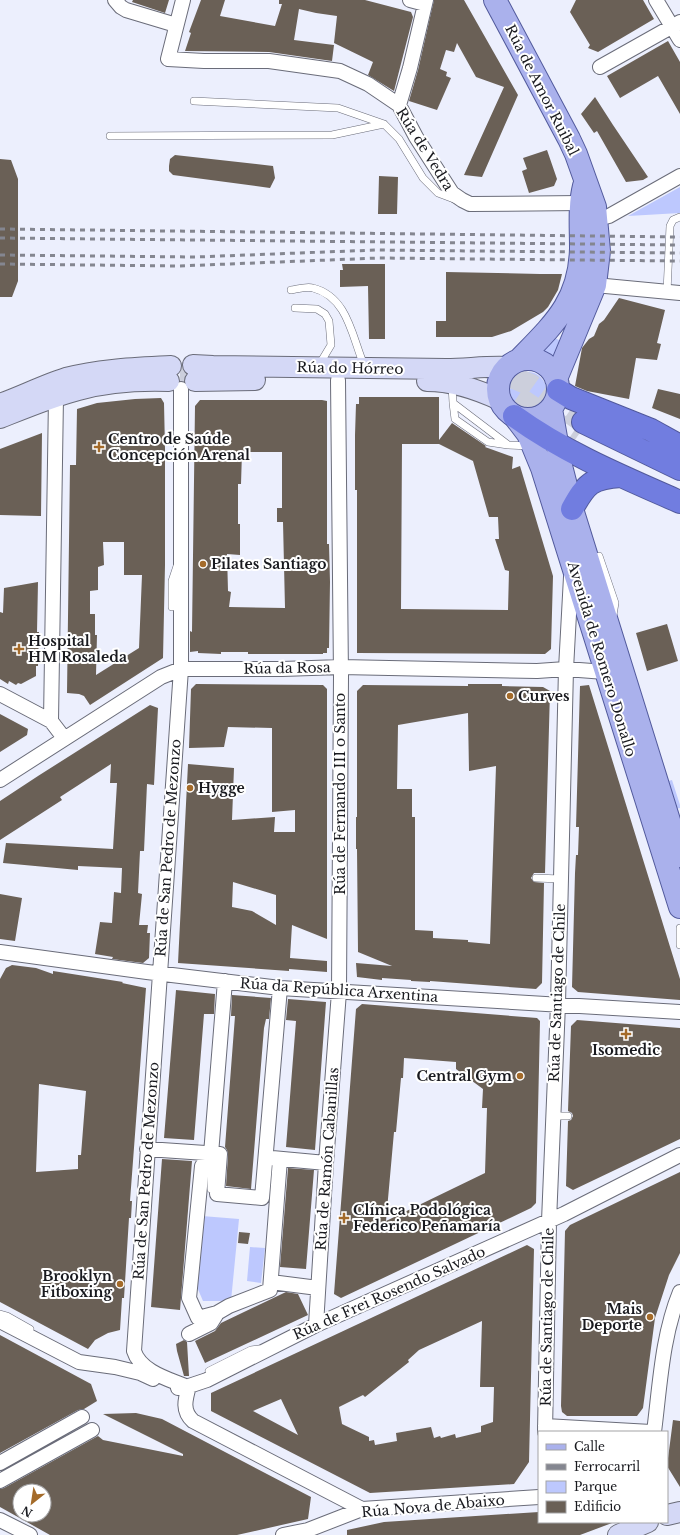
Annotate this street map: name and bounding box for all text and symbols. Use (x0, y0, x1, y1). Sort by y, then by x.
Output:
street label: Rúa de Amor Ruibal (501, 21, 583, 159)
street label: Rúa de Vedra (392, 104, 458, 194)
street label: Rúa do Hórreo (296, 358, 404, 378)
place label: Centro de Saúde Concepción Arenal (108, 430, 250, 464)
marker: Centro de Saúde Concepción Arenal (93, 441, 105, 453)
place label: Pilates Santiago (211, 555, 327, 573)
street label: Avenida de Romero Donallo (563, 558, 640, 759)
marker: Pilates Santiago (198, 559, 208, 569)
place label: Hospital HM Rosaleda (28, 632, 127, 666)
marker: Hospital HM Rosaleda (13, 643, 25, 655)
street label: Rúa da Rosa (243, 658, 331, 678)
place label: Curves (518, 687, 570, 705)
marker: Curves (505, 691, 515, 701)
street label: Rúa de Fernando III o Santo (331, 693, 349, 895)
street label: Rúa de San Pedro de Mezonzo (151, 738, 185, 958)
place label: Hygge (198, 779, 245, 797)
marker: Hygge (185, 783, 195, 793)
street label: Rúa de Santiago de Chile (545, 903, 569, 1083)
street label: Rúa da República Arxentina (239, 974, 439, 1006)
marker: Isomedic (620, 1028, 632, 1040)
place label: Isomedic (592, 1041, 660, 1059)
street label: Rúa de San Pedro de Mezonzo (129, 1061, 163, 1281)
street label: Rúa de Ramón Cabanillas (312, 1067, 342, 1251)
place label: Central Gym (416, 1067, 513, 1085)
marker: Central Gym (515, 1071, 525, 1081)
place label: Clínica Podológica Federico Peñamaría (353, 1201, 501, 1235)
marker: Clínica Podológica Federico Peñamaría (338, 1212, 350, 1224)
street label: Rúa de Santiago de Chile (536, 1227, 558, 1407)
street label: Rúa de Frei Rosendo Salvado (290, 1242, 488, 1344)
place label: Brooklyn Fitboxing (41, 1267, 112, 1301)
marker: Brooklyn Fitboxing (115, 1279, 125, 1289)
place label: Mais Deporte (581, 1300, 642, 1334)
marker: Mais Deporte (645, 1312, 655, 1322)
legend (538, 1431, 668, 1523)
text: Calle (574, 1439, 605, 1454)
text: Ferrocarril (574, 1459, 640, 1474)
text: Parque (574, 1479, 617, 1494)
north arrow (12, 1483, 52, 1523)
street label: Rúa Nova de Abaixo (361, 1491, 505, 1521)
text: Edificio (574, 1499, 621, 1514)
text: N (18, 1503, 35, 1520)

